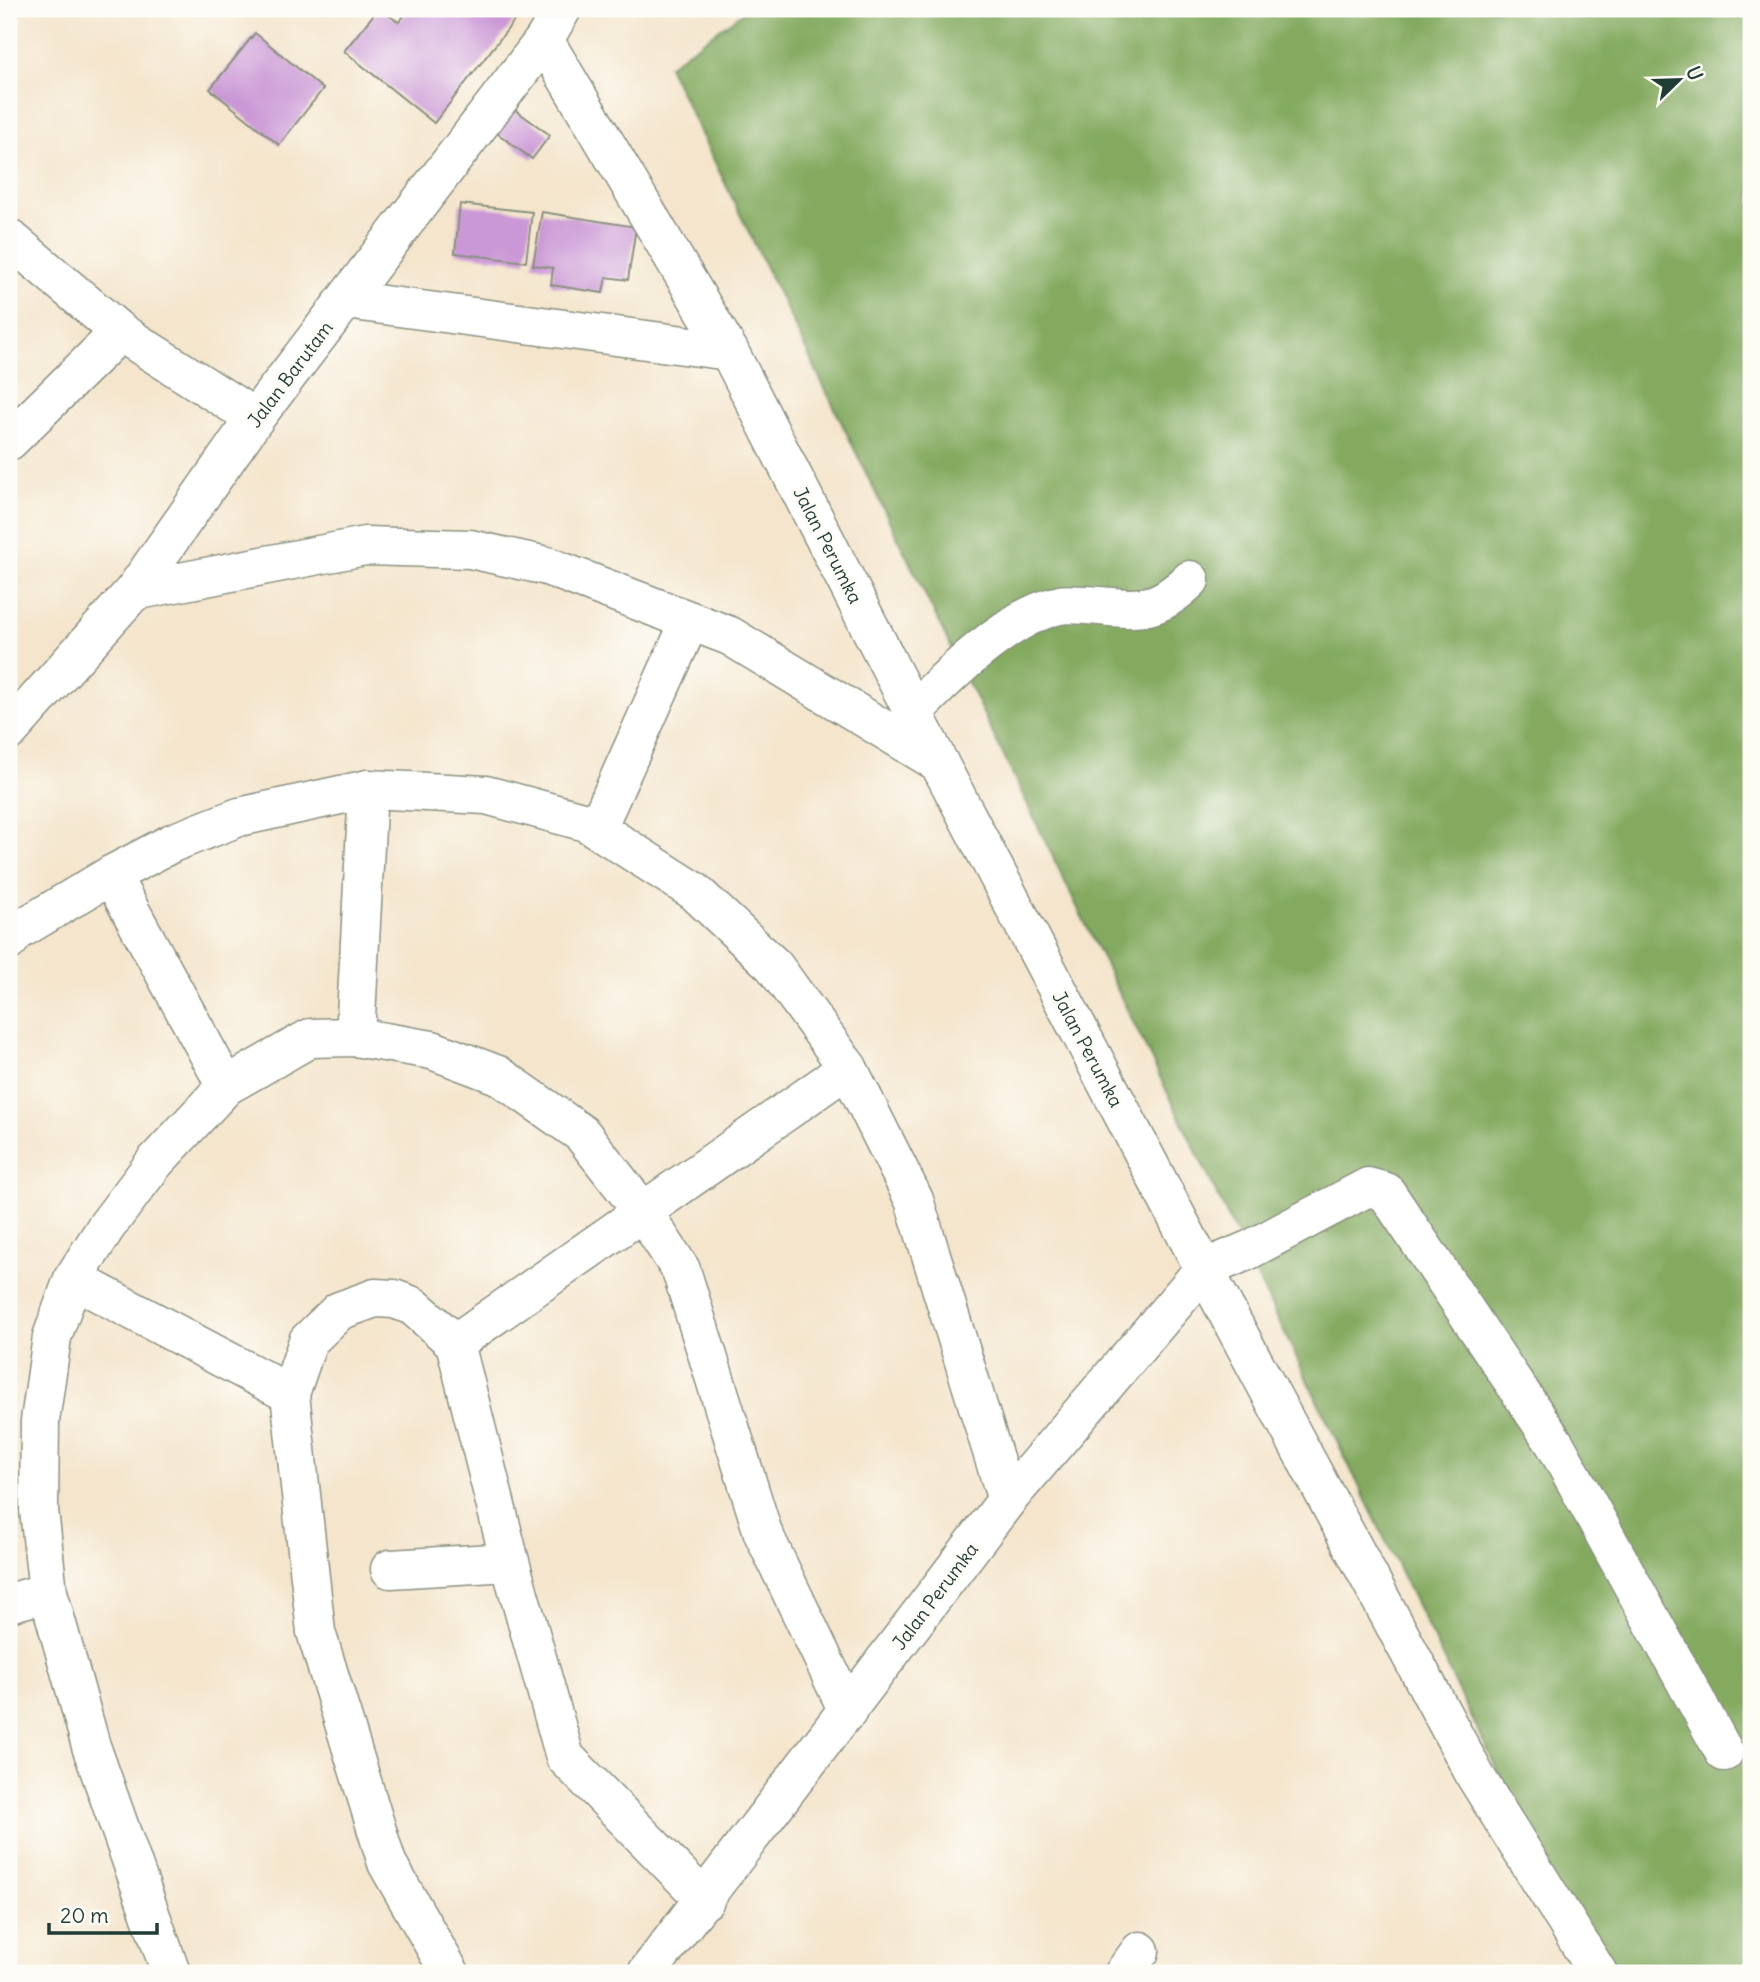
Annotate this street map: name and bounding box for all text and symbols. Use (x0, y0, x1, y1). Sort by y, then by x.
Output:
north arrow (1644, 46, 1714, 116)
text: U (1681, 63, 1708, 84)
street label: Jalan Barutam (242, 316, 338, 432)
street label: Jalan Perumka (788, 483, 868, 608)
street label: Jalan Perumka (1047, 987, 1129, 1111)
street label: Jalan Perumka (887, 1538, 983, 1654)
scale bar (49, 1891, 158, 1935)
text: 20 m (60, 1902, 109, 1929)

